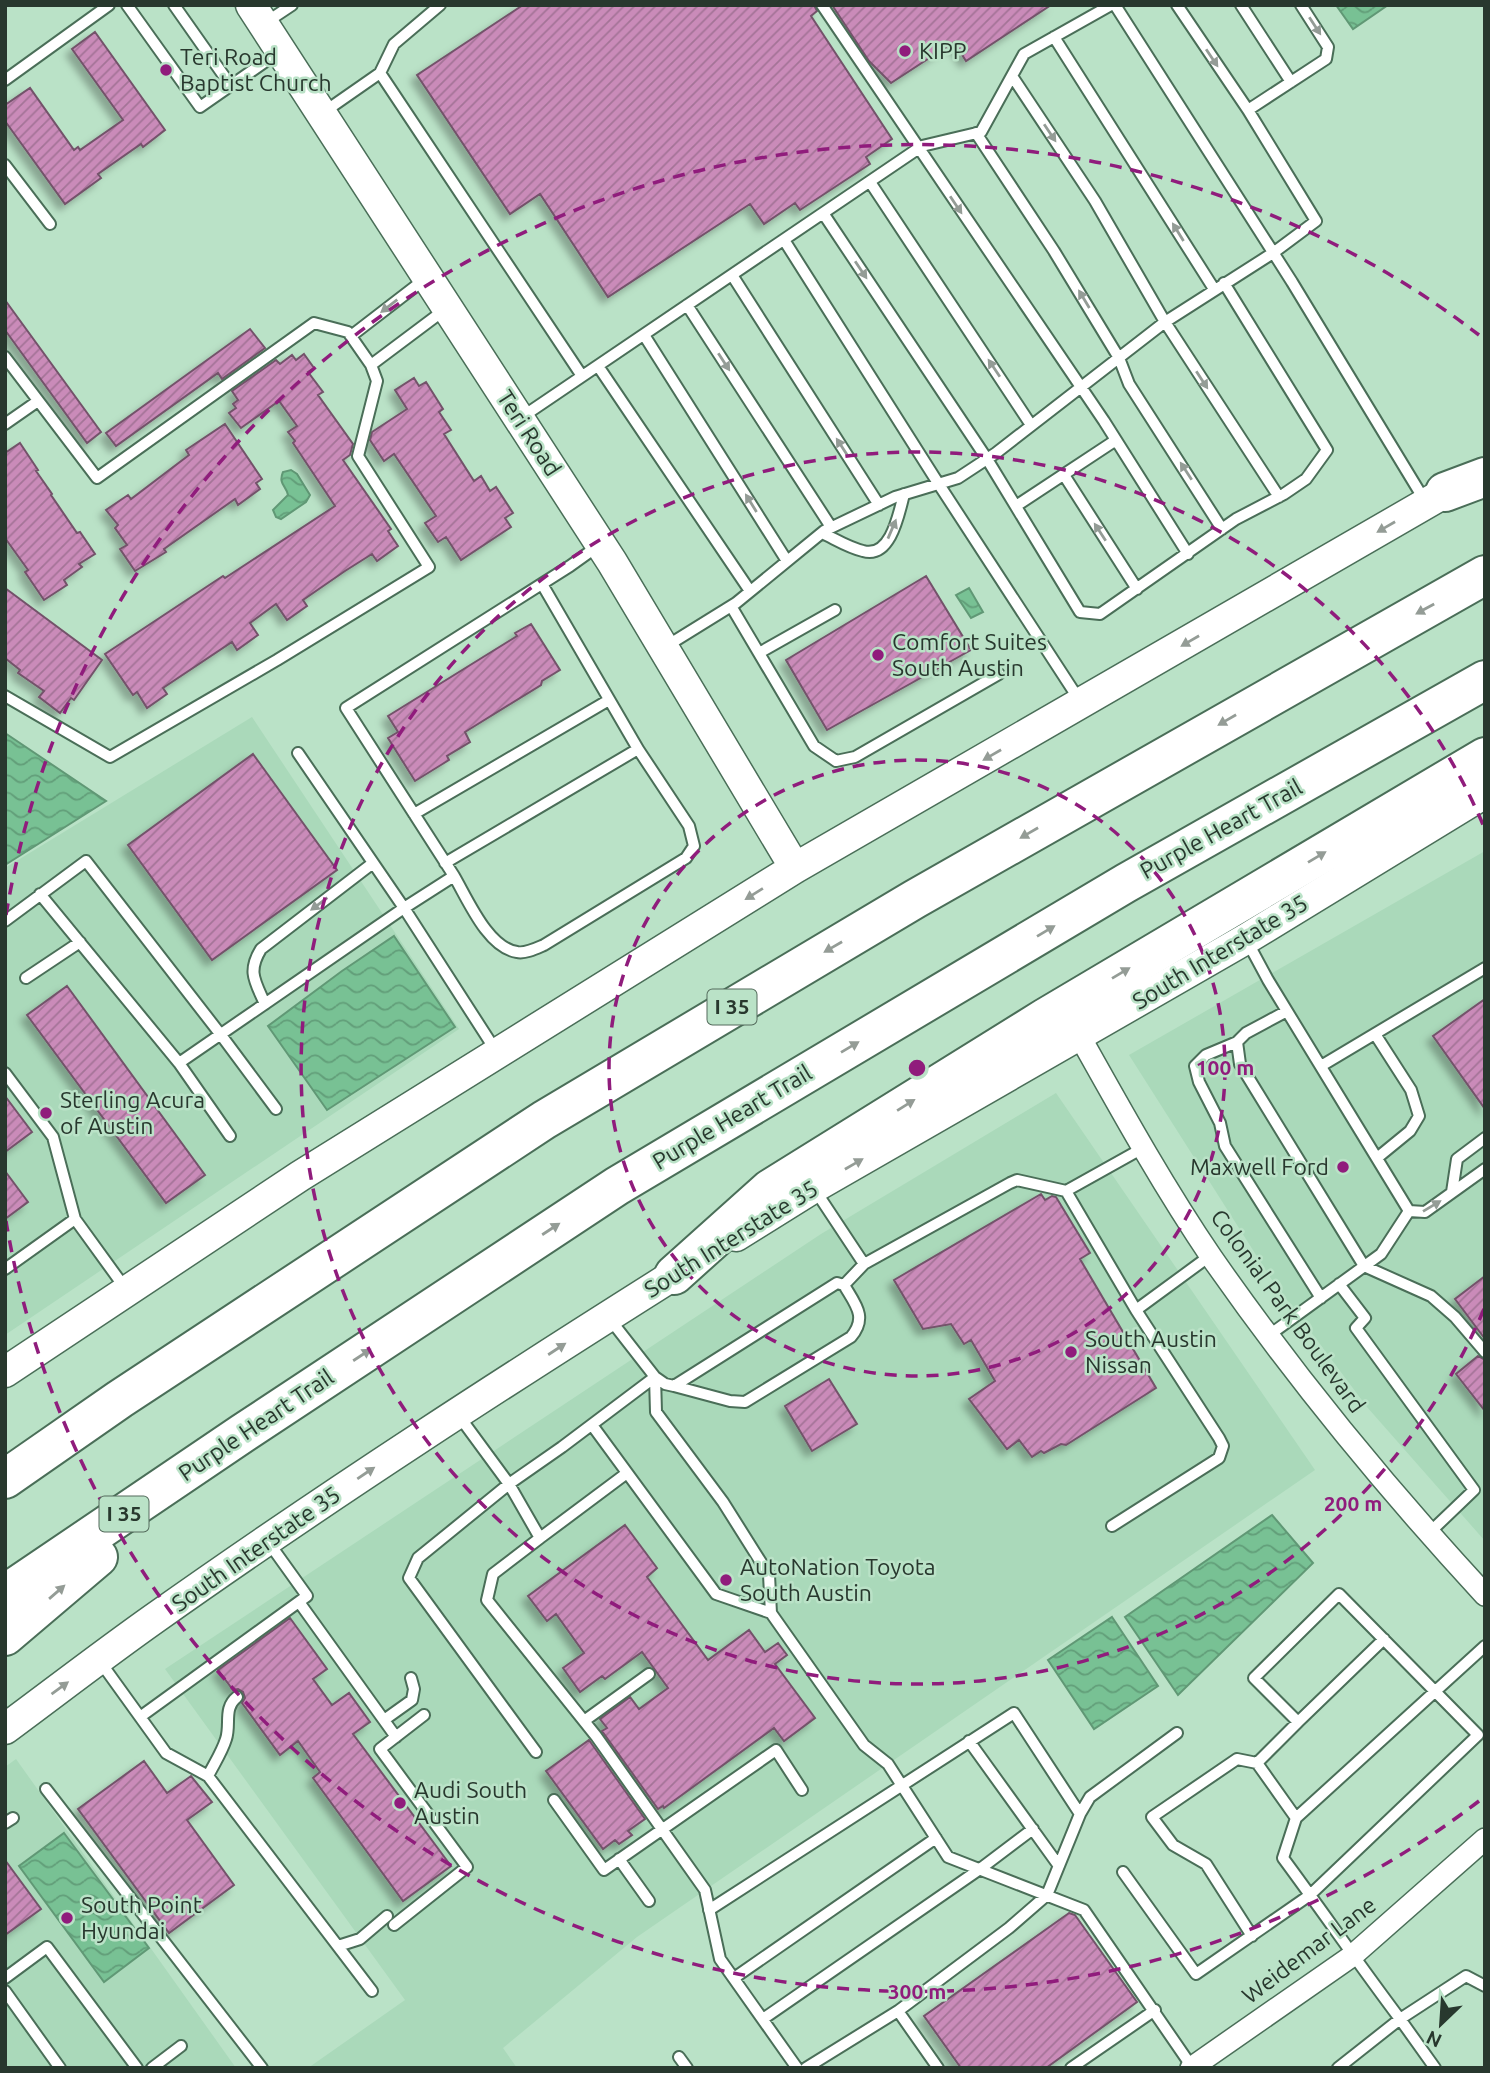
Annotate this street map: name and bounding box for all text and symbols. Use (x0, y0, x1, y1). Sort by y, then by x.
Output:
one-way arrow (1308, 17, 1322, 35)
place label: KIPP (919, 38, 966, 63)
marker: KIPP (897, 43, 913, 59)
place label: Teri Road Baptist Church (180, 44, 332, 95)
one-way arrow (1206, 48, 1219, 67)
marker: Teri Road Baptist Church (158, 62, 174, 78)
one-way arrow (1043, 123, 1056, 143)
one-way arrow (949, 196, 963, 214)
one-way arrow (1171, 222, 1184, 241)
one-way arrow (854, 261, 868, 279)
one-way arrow (1077, 290, 1090, 309)
one-way arrow (380, 299, 398, 313)
one-way arrow (717, 353, 730, 372)
one-way arrow (987, 359, 1000, 378)
one-way arrow (1196, 370, 1209, 389)
street label: Teri Road (493, 385, 566, 480)
one-way arrow (836, 437, 849, 457)
one-way arrow (1179, 462, 1192, 481)
one-way arrow (744, 493, 757, 513)
one-way arrow (887, 518, 898, 539)
one-way arrow (1377, 521, 1396, 533)
one-way arrow (1094, 522, 1107, 541)
one-way arrow (1416, 603, 1435, 615)
place label: Comfort Suites South Austin (892, 629, 1047, 680)
one-way arrow (1180, 635, 1199, 647)
marker: Comfort Suites South Austin (870, 647, 886, 663)
one-way arrow (1217, 714, 1237, 726)
one-way arrow (983, 749, 1002, 761)
street label: Purple Heart Trail (1136, 774, 1306, 883)
one-way arrow (1020, 827, 1039, 839)
one-way arrow (1307, 851, 1326, 863)
one-way arrow (744, 888, 763, 900)
street label: South Interstate 35 (1128, 890, 1312, 1014)
one-way arrow (310, 897, 328, 911)
one-way arrow (1036, 925, 1055, 937)
one-way arrow (823, 941, 842, 953)
one-way arrow (1112, 967, 1131, 980)
road number: I 35 (708, 990, 756, 1024)
one-way arrow (841, 1041, 860, 1053)
text: 100 m (1196, 1055, 1254, 1079)
centre of rings (905, 1056, 929, 1080)
street label: Purple Heart Trail (648, 1059, 816, 1174)
place label: Sterling Acura of Austin (60, 1087, 205, 1138)
one-way arrow (897, 1098, 916, 1111)
marker: Sterling Acura of Austin (38, 1105, 54, 1121)
place label: Maxwell Ford (1190, 1154, 1329, 1179)
one-way arrow (845, 1158, 864, 1170)
marker: Maxwell Ford (1335, 1159, 1351, 1175)
street label: South Interstate 35 (640, 1175, 822, 1302)
one-way arrow (1422, 1200, 1441, 1212)
street label: Colonial Park Boulevard (1206, 1204, 1370, 1417)
one-way arrow (542, 1223, 561, 1236)
place label: South Austin Nissan (1085, 1326, 1217, 1377)
one-way arrow (547, 1342, 567, 1355)
marker: South Austin Nissan (1063, 1344, 1079, 1360)
one-way arrow (352, 1349, 371, 1362)
street label: Purple Heart Trail (174, 1364, 338, 1485)
one-way arrow (357, 1466, 375, 1480)
street label: South Interstate 35 (167, 1481, 344, 1616)
text: 200 m (1324, 1491, 1382, 1515)
road number: I 35 (100, 1496, 148, 1532)
place label: AutoNation Toyota South Austin (740, 1554, 936, 1605)
marker: AutoNation Toyota South Austin (718, 1572, 734, 1588)
one-way arrow (48, 1584, 66, 1600)
one-way arrow (51, 1682, 69, 1696)
place label: Audi South Austin (414, 1777, 527, 1828)
marker: Audi South Austin (392, 1795, 408, 1811)
street label: Weidemar Lane (1237, 1891, 1380, 2008)
place label: South Point Hyundai (81, 1892, 202, 1943)
marker: South Point Hyundai (59, 1910, 75, 1926)
text: 300 m (888, 1979, 946, 2003)
north arrow (1406, 1989, 1476, 2059)
text: N (1423, 2026, 1445, 2052)

